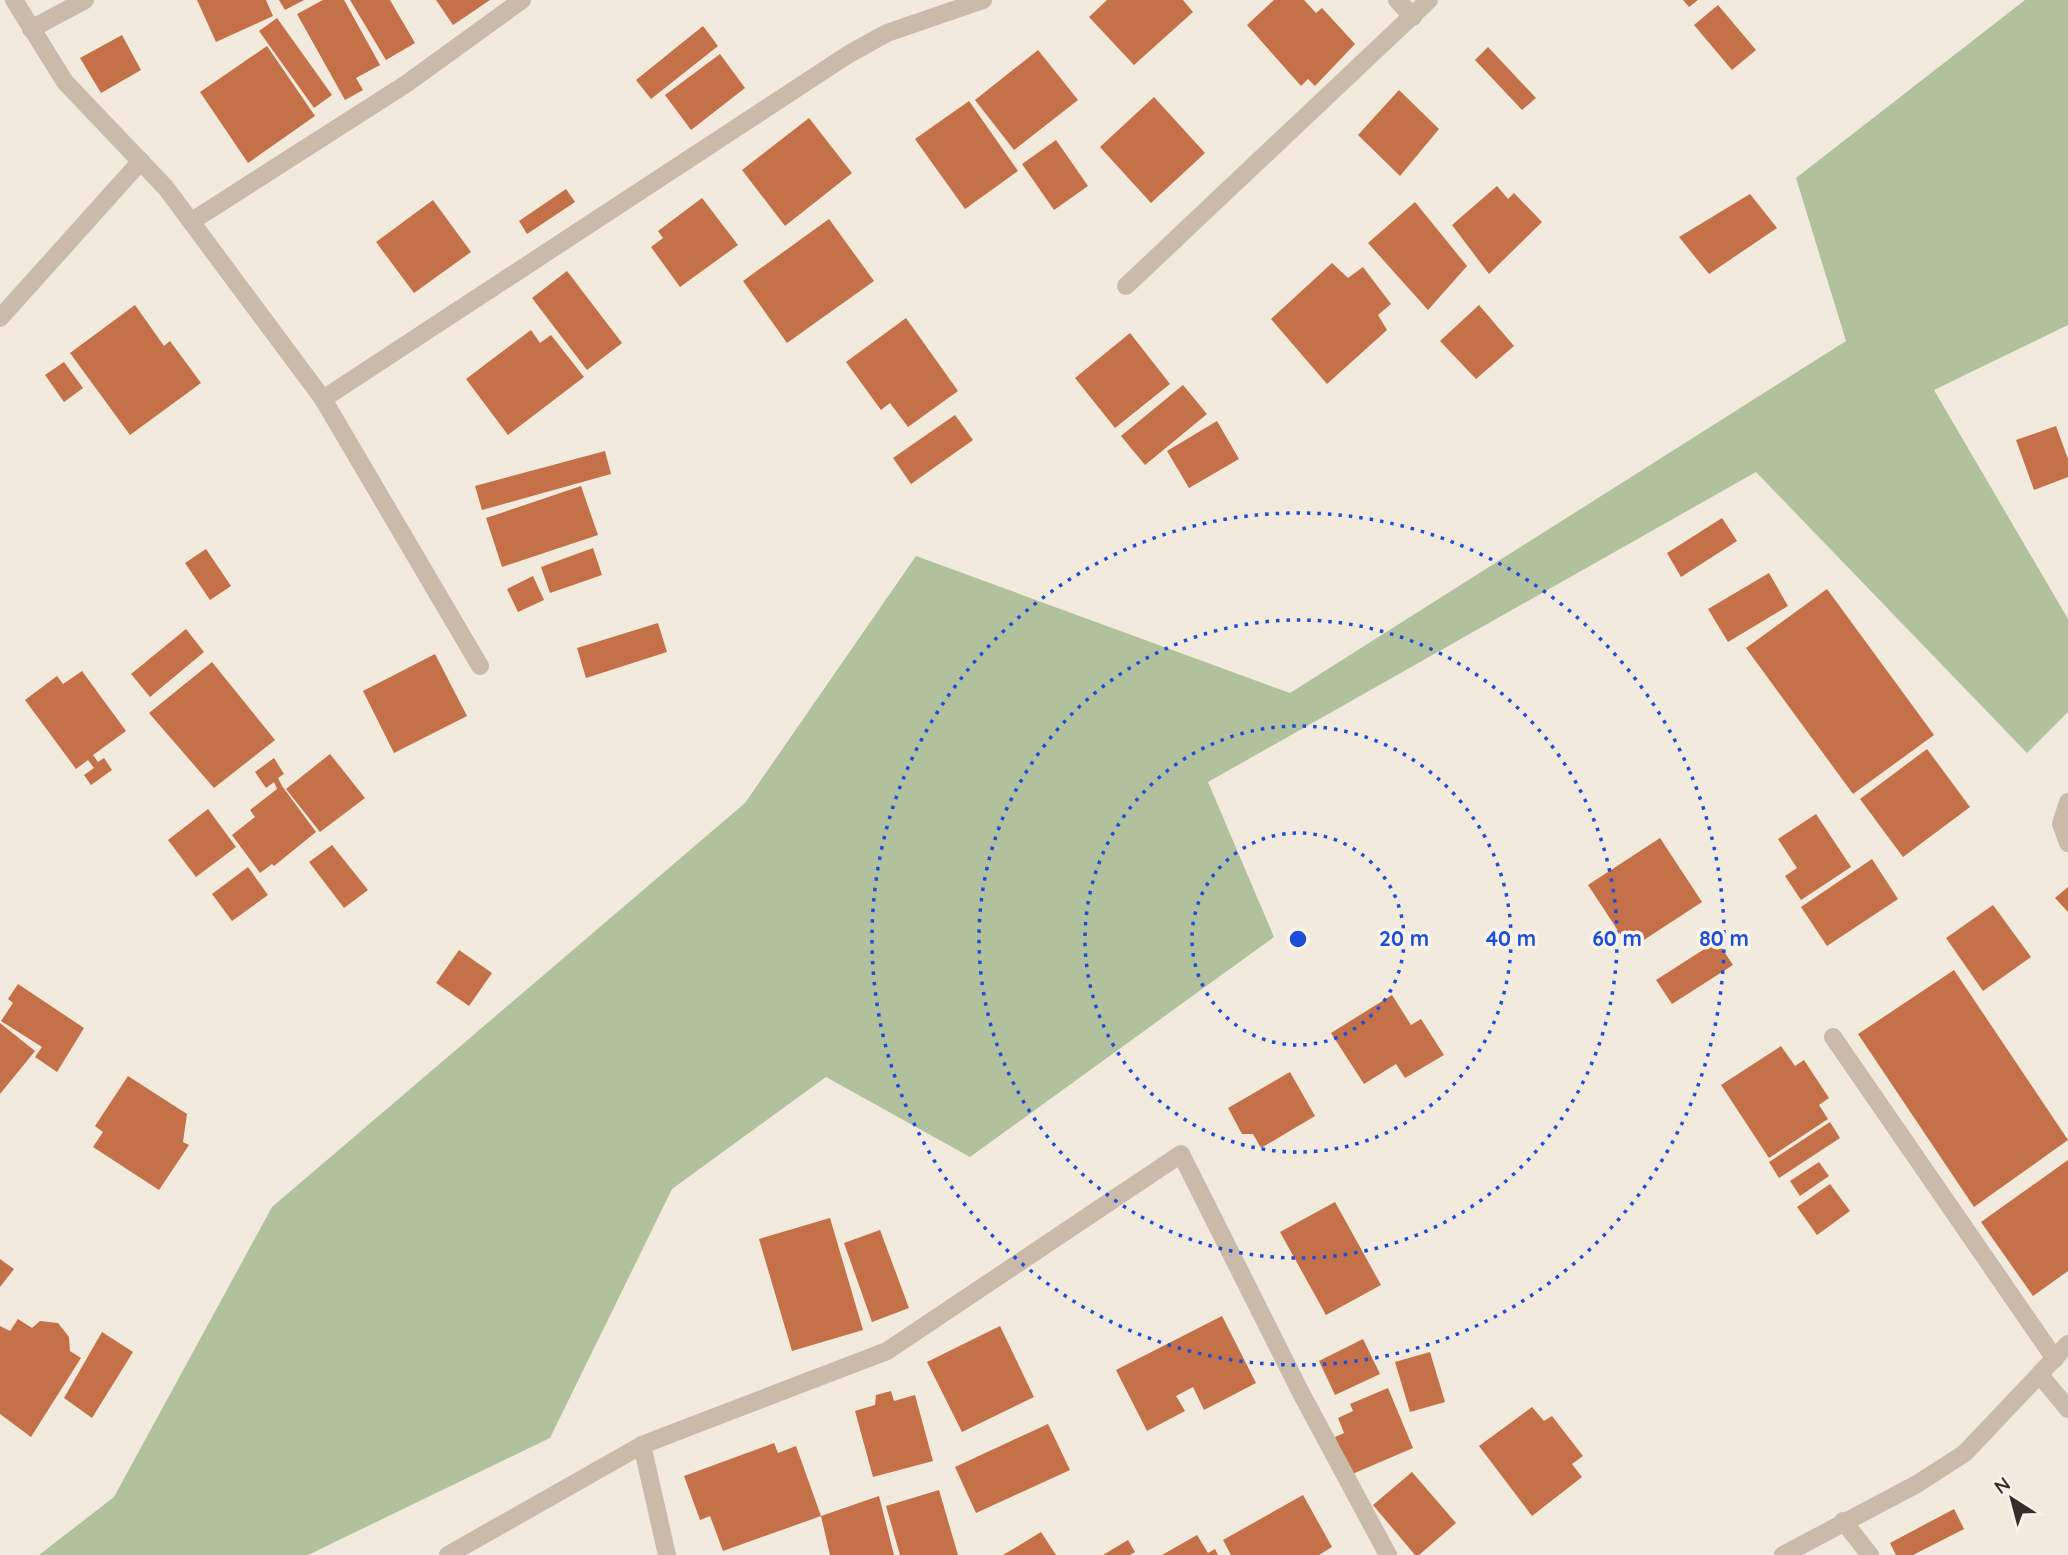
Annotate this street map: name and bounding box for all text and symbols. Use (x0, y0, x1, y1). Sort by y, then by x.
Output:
text: 20 m (1379, 925, 1429, 951)
text: 40 m (1486, 925, 1536, 951)
text: 60 m (1592, 925, 1642, 951)
text: 80 m (1699, 925, 1749, 951)
centre of rings (1286, 927, 1310, 951)
north arrow (1977, 1464, 2047, 1534)
text: N (1989, 1471, 2015, 1499)

